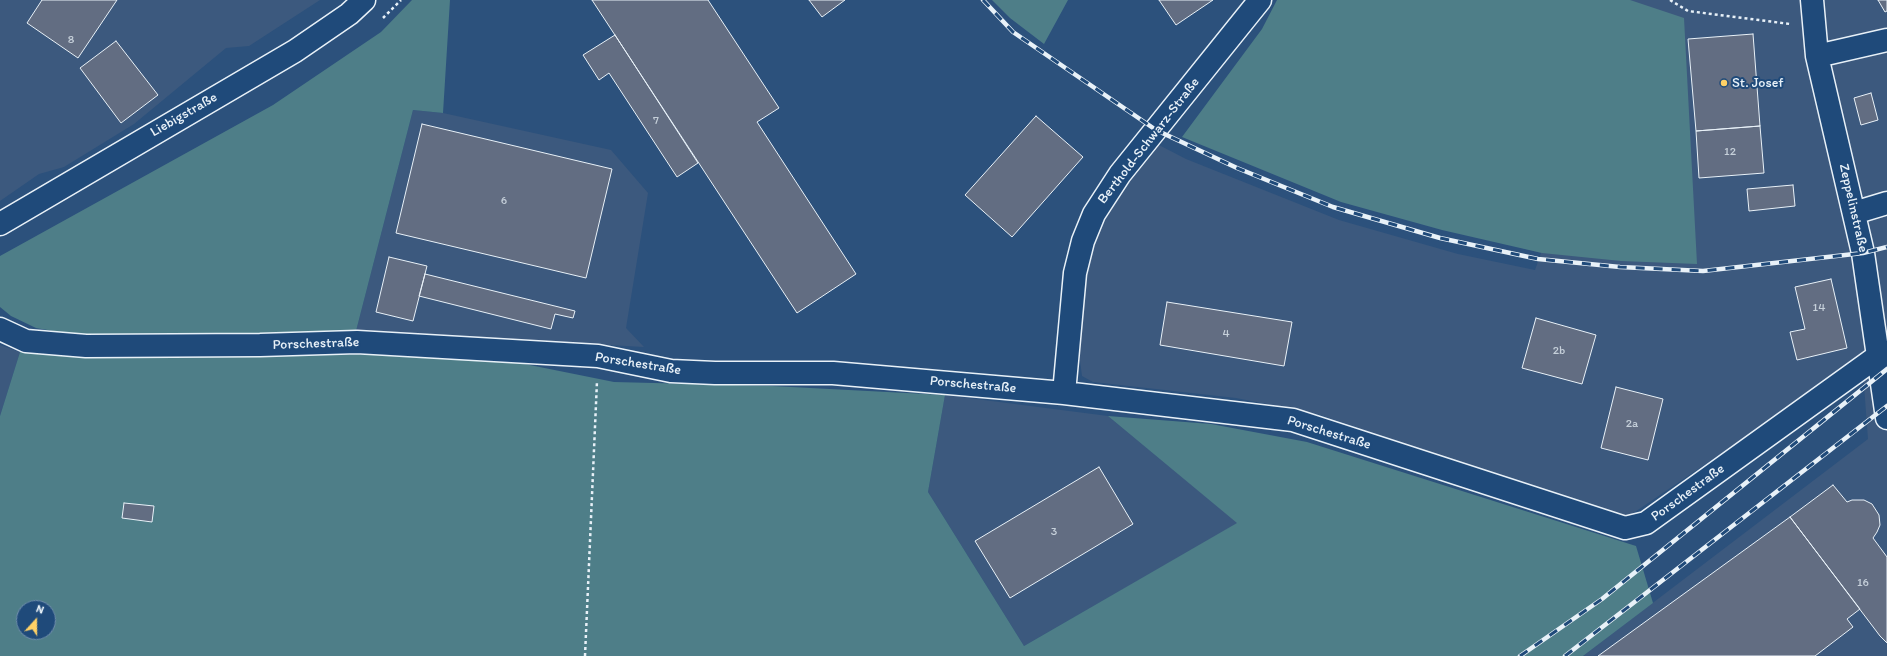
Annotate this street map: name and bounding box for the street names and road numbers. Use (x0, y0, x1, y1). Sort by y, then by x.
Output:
street label: Berthold-Schwarz-Straße (1094, 74, 1204, 208)
street label: Liebigstraße (147, 89, 221, 141)
street label: Zeppelinstraße (1835, 162, 1871, 254)
street label: Porschestraße (272, 334, 360, 354)
street label: Porschestraße (594, 349, 682, 379)
street label: Porschestraße (929, 373, 1017, 397)
street label: Porschestraße (1285, 412, 1373, 454)
street label: Porschestraße (1648, 461, 1728, 525)

